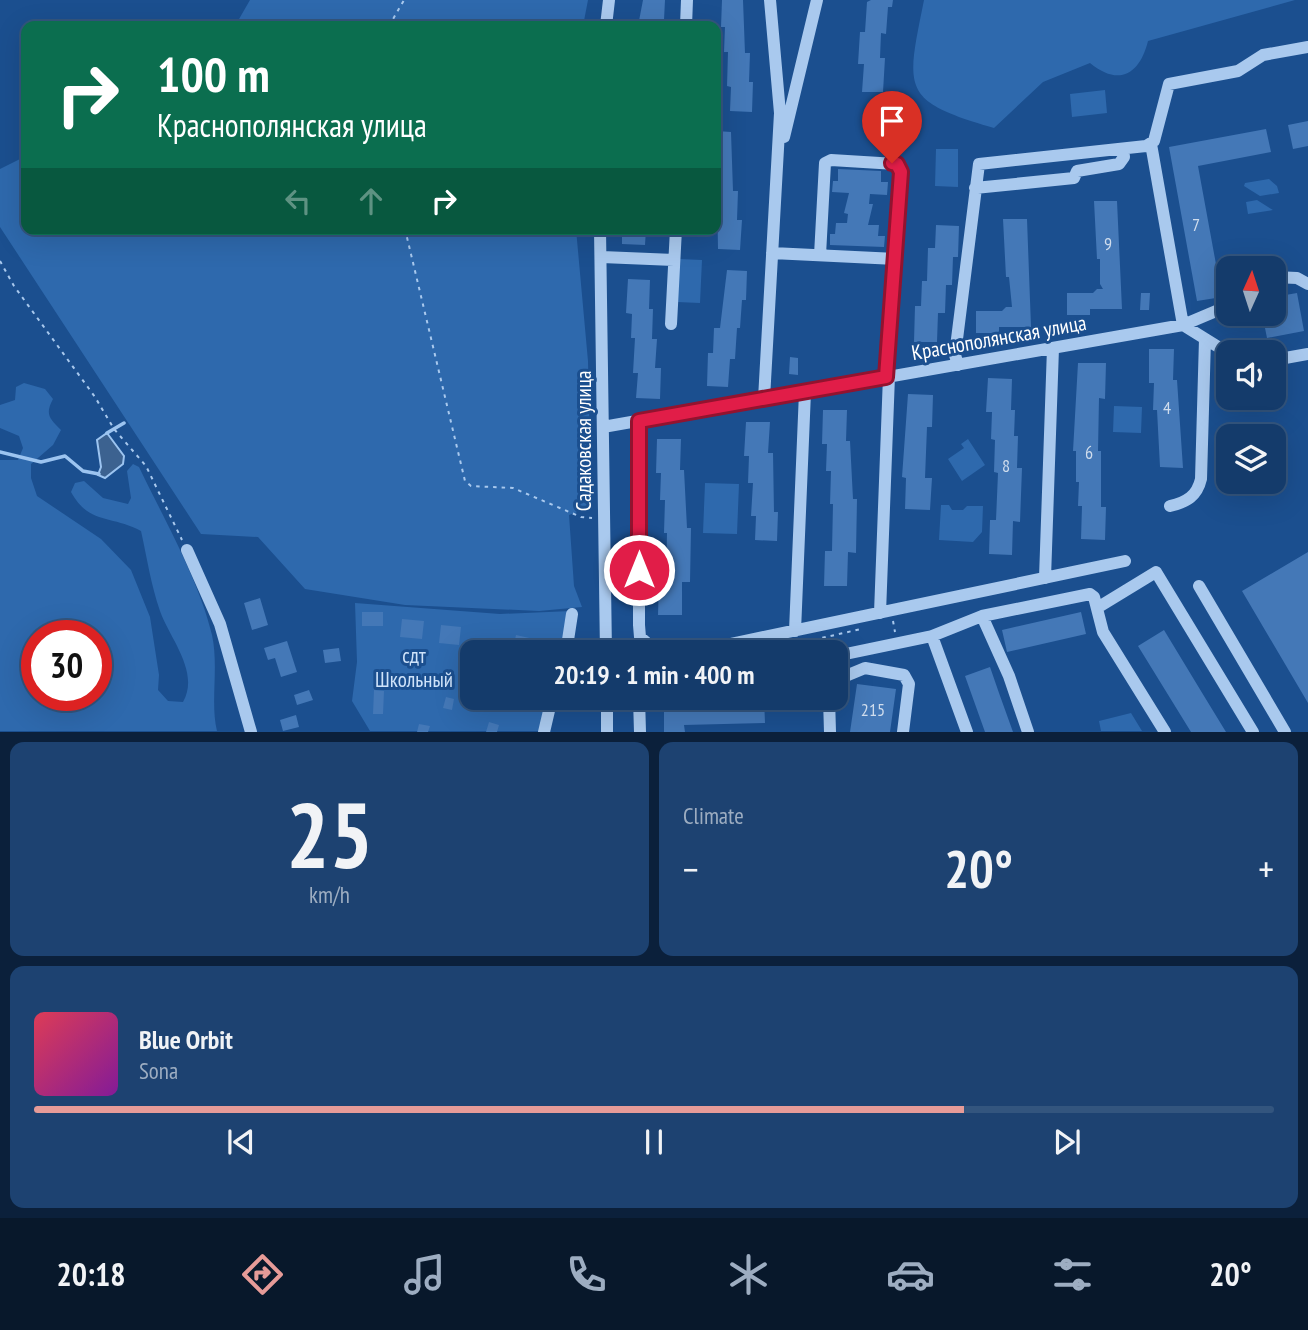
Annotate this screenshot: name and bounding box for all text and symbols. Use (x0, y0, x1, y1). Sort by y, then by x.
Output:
text: 100 m (157, 42, 270, 106)
icon: right (42, 49, 133, 140)
pin (862, 91, 922, 163)
icon: arrive (873, 102, 911, 140)
text: Краснополянская улица (157, 104, 427, 146)
icon: left (279, 182, 317, 220)
icon: ahead (352, 182, 390, 220)
icon: right (425, 182, 463, 220)
house number: 7 (1192, 213, 1200, 236)
house number: 9 (1104, 232, 1112, 255)
north arrow (1216, 256, 1286, 326)
map controls (1216, 256, 1286, 494)
street label: Краснополянская улица (909, 309, 1088, 366)
button: sound (1216, 340, 1286, 410)
street label: Садаковская улица (570, 371, 597, 511)
house number: 4 (1163, 396, 1171, 419)
button: layers (1216, 424, 1286, 494)
house number: 6 (1085, 441, 1093, 464)
house number: 8 (1002, 454, 1010, 477)
position arrow (602, 533, 676, 607)
speed limit sign: 30 (21, 620, 112, 711)
park label: сдт Школьный (375, 642, 453, 693)
text: 20:19 · 1 min · 400 m (554, 658, 754, 691)
house number: 215 (861, 698, 885, 721)
text: 25 (286, 775, 373, 893)
text: Climate (683, 801, 744, 830)
text: 20° (944, 835, 1013, 902)
text: − (683, 844, 699, 893)
text: + (1258, 844, 1274, 893)
text: km/h (309, 880, 350, 909)
text: Blue Orbit (139, 1023, 233, 1056)
text: Sona (139, 1056, 178, 1085)
icon: previous (222, 1123, 260, 1161)
icon: pause (635, 1123, 673, 1161)
icon: next (1048, 1123, 1086, 1161)
icon: directions (238, 1250, 287, 1299)
icon: music (400, 1250, 449, 1299)
icon: phone (562, 1250, 611, 1299)
icon: climate (724, 1250, 773, 1299)
icon: car (886, 1250, 935, 1299)
icon: filters (1048, 1250, 1097, 1299)
text: 20:18 (56, 1253, 126, 1295)
text: 20° (1209, 1253, 1252, 1295)

